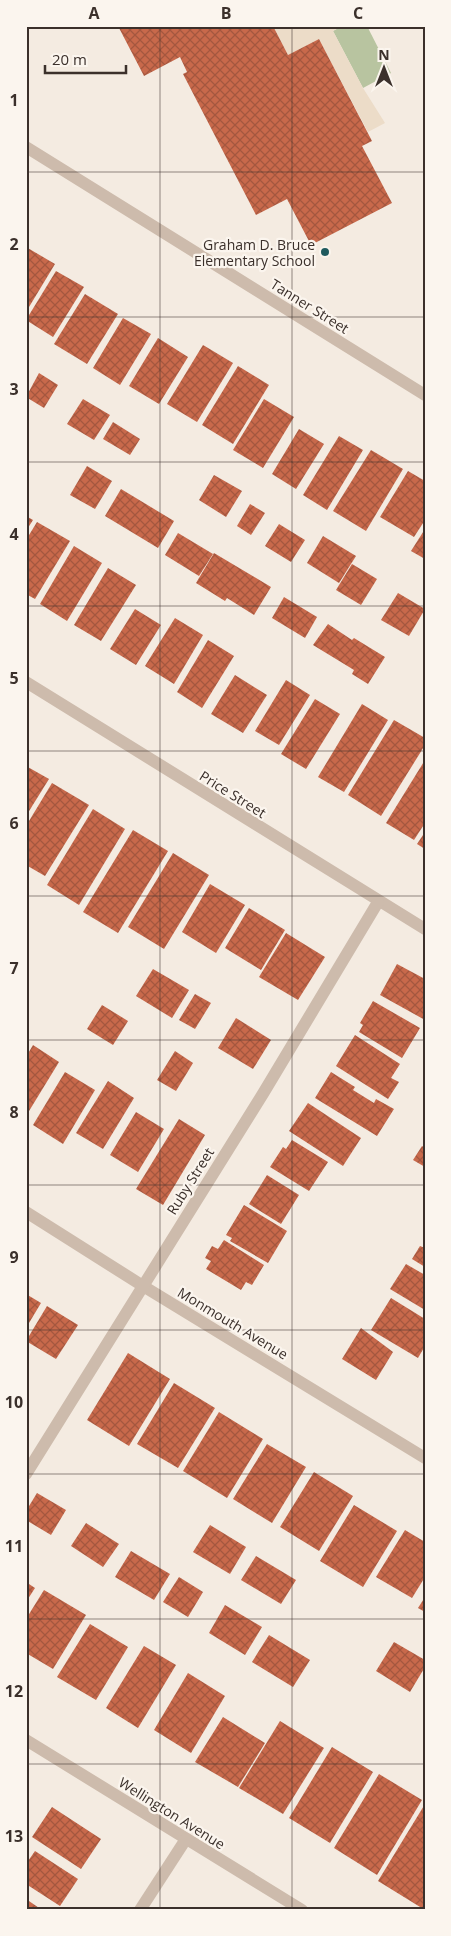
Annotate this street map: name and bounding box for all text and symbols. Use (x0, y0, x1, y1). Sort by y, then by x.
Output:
text: A (88, 2, 100, 24)
text: B (221, 2, 231, 24)
text: C (353, 2, 363, 24)
scale bar (45, 42, 126, 74)
north arrow (358, 42, 408, 92)
text: N (378, 45, 390, 64)
text: 20 m (52, 49, 87, 69)
text: 1 (9, 89, 19, 111)
text: 2 (9, 233, 19, 255)
place label: Graham D. Bruce Elementary School (194, 235, 315, 270)
marker: Graham D. Bruce Elementary School (319, 246, 331, 258)
street label: Tanner Street (267, 274, 353, 338)
text: 3 (9, 378, 19, 400)
text: 4 (9, 523, 19, 545)
text: 5 (9, 667, 19, 689)
street label: Price Street (196, 766, 270, 822)
text: 6 (9, 812, 19, 834)
text: 7 (9, 957, 19, 979)
text: 8 (9, 1101, 19, 1123)
street label: Ruby Street (162, 1144, 218, 1218)
text: 9 (9, 1246, 19, 1268)
street label: Monmouth Avenue (174, 1283, 292, 1364)
text: 10 (5, 1391, 23, 1413)
text: 11 (5, 1535, 23, 1557)
text: 12 (5, 1680, 23, 1702)
street label: Wellington Avenue (115, 1773, 229, 1853)
text: 13 (5, 1825, 23, 1847)

